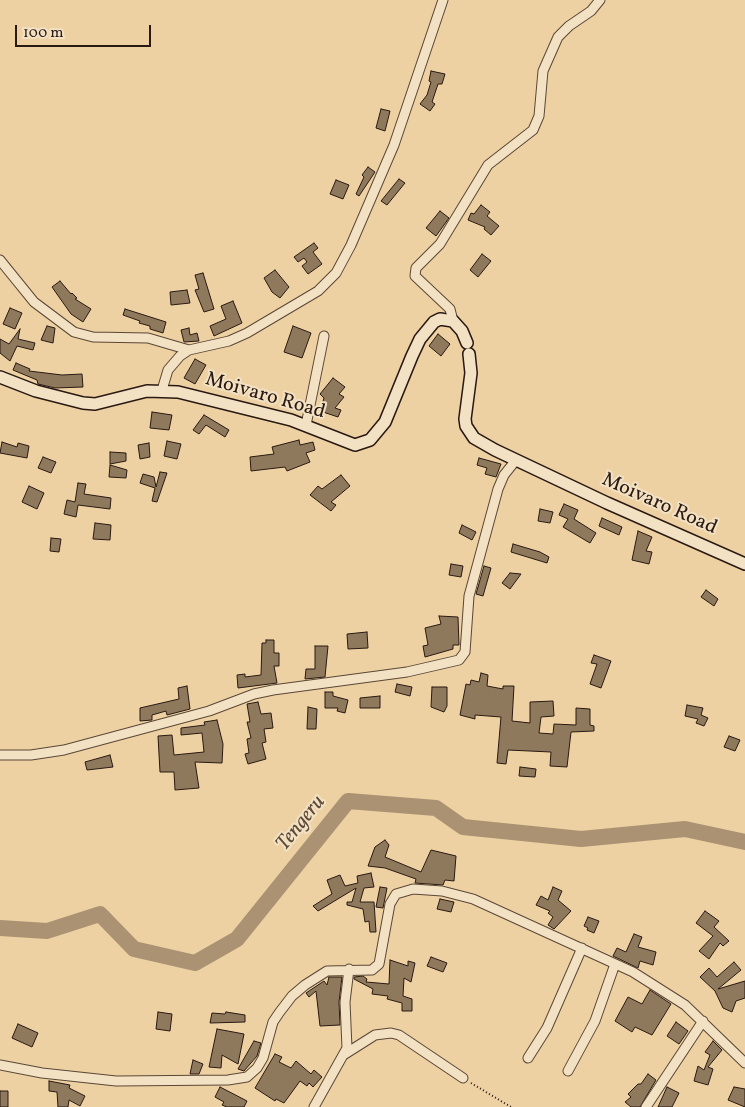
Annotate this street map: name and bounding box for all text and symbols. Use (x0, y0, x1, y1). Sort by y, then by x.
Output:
scale bar (18, 15, 154, 47)
text: 100 m (23, 23, 63, 44)
street label: Moivaro Road (202, 368, 328, 426)
street label: Moivaro Road (598, 469, 720, 541)
water label: Tengeru (272, 791, 332, 857)

